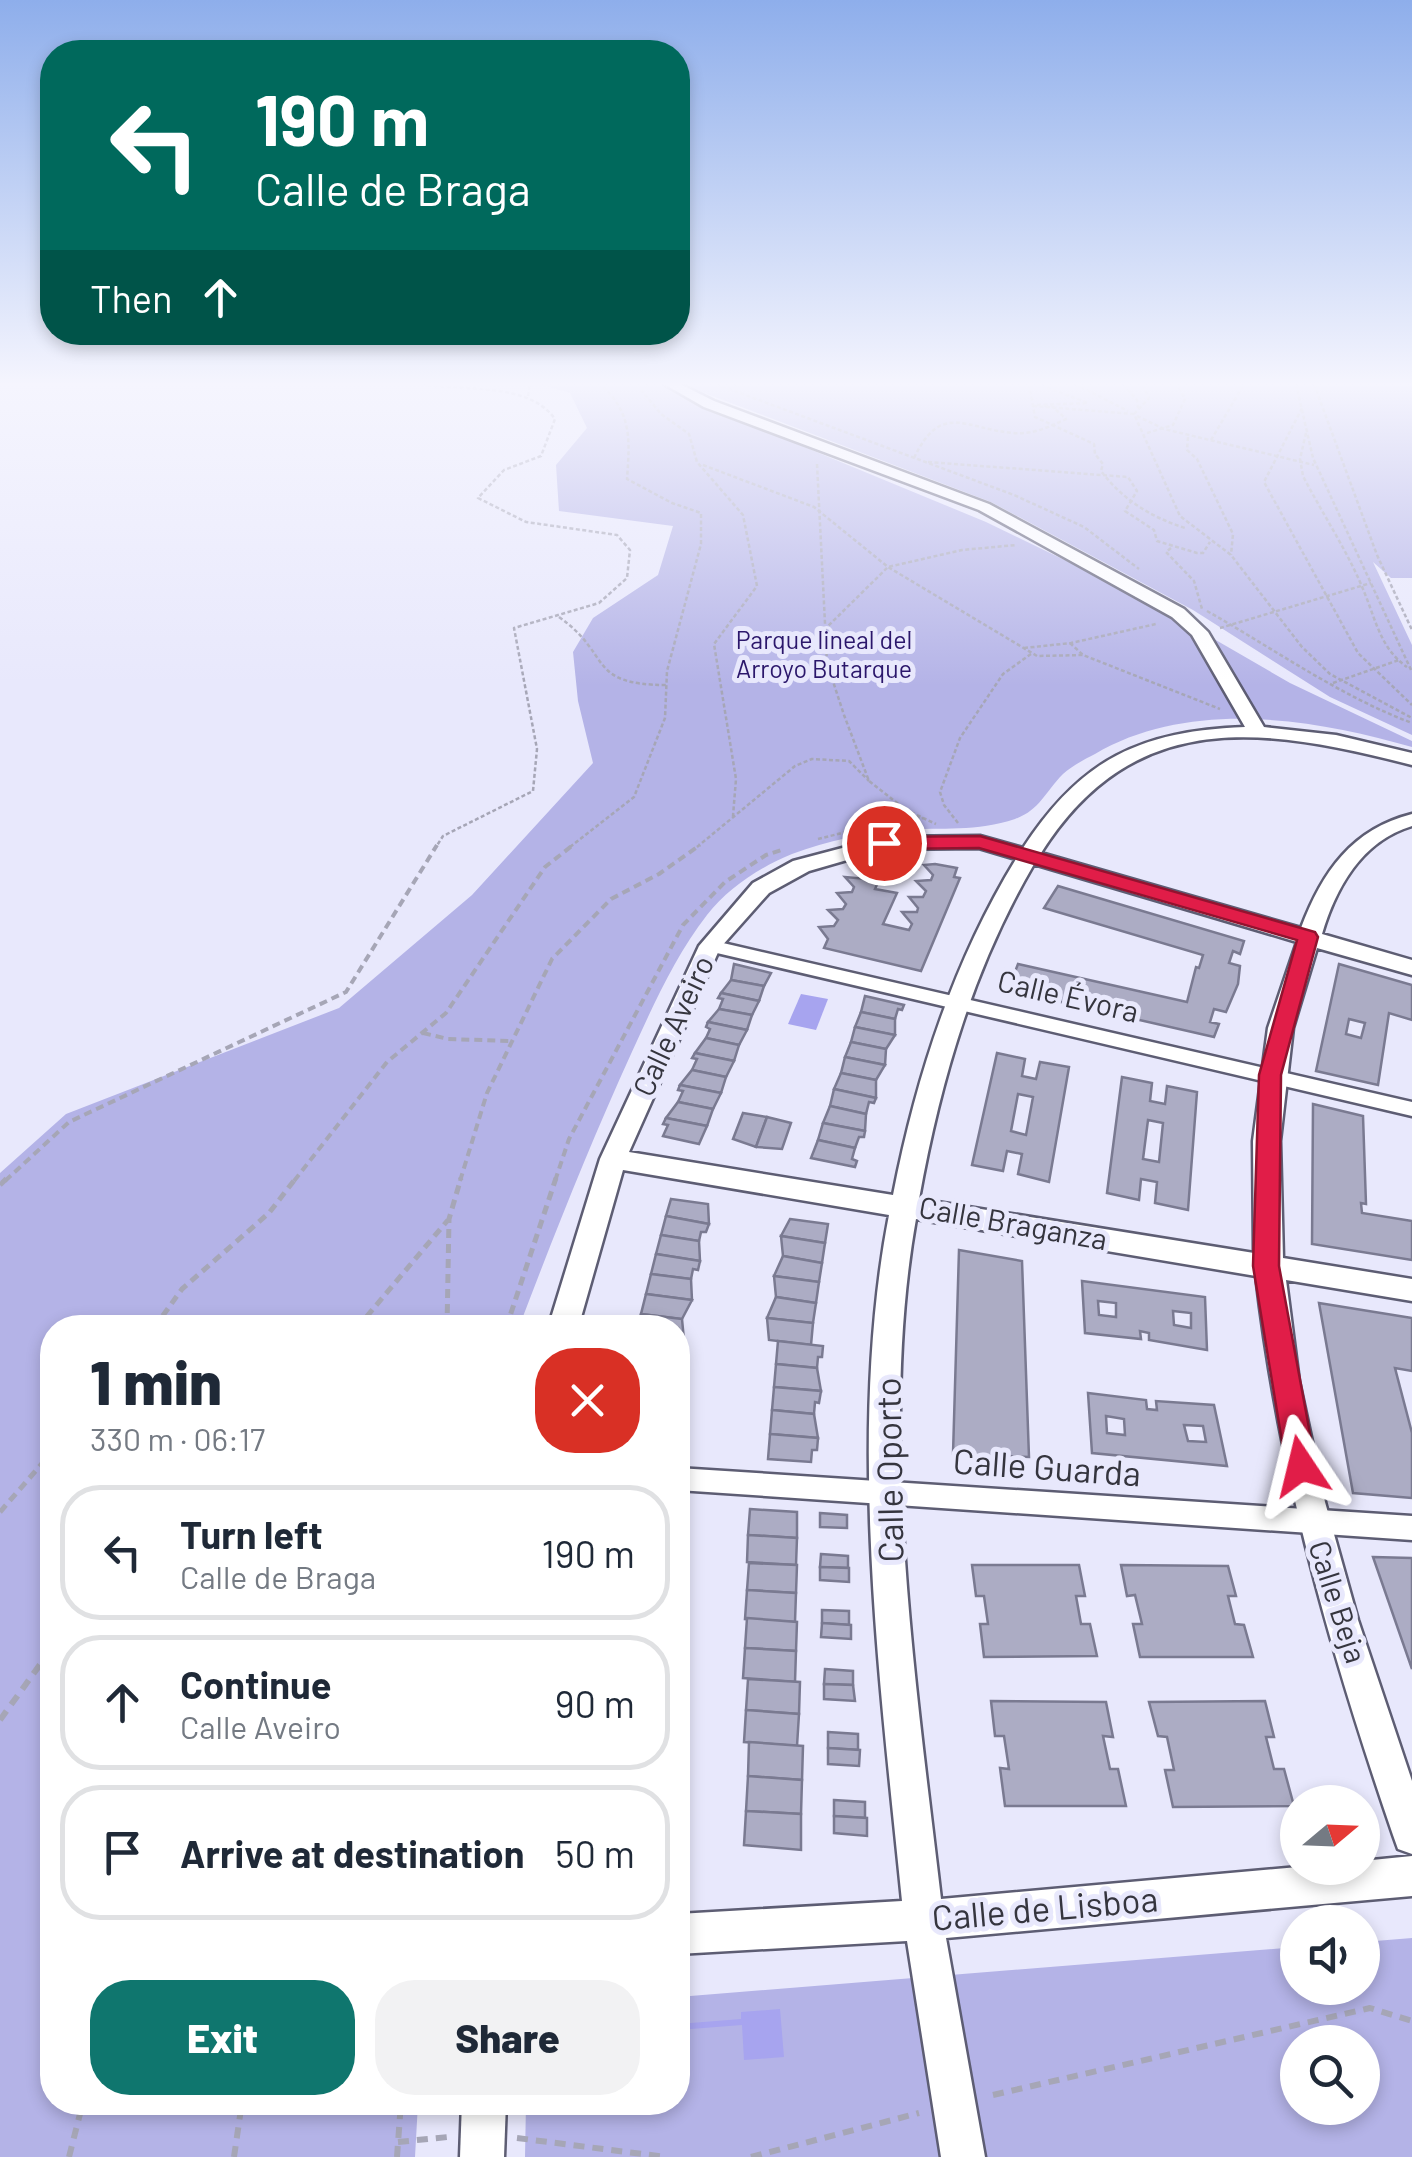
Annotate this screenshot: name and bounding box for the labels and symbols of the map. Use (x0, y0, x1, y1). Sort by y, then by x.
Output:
park label: Parque lineal del Arroyo Butarque (736, 624, 912, 683)
pin (842, 801, 927, 886)
street label: Calle Aveiro (624, 949, 720, 1101)
street label: Calle Évora (994, 961, 1142, 1029)
street label: Calle Braganza (916, 1188, 1110, 1256)
street label: Calle Oporto (865, 1377, 911, 1563)
position arrow (1249, 1414, 1353, 1518)
street label: Calle Guarda (952, 1438, 1143, 1494)
street label: Calle Beja (1302, 1536, 1376, 1667)
north arrow (1280, 1785, 1380, 1885)
street label: Calle de Lisboa (930, 1876, 1160, 1938)

